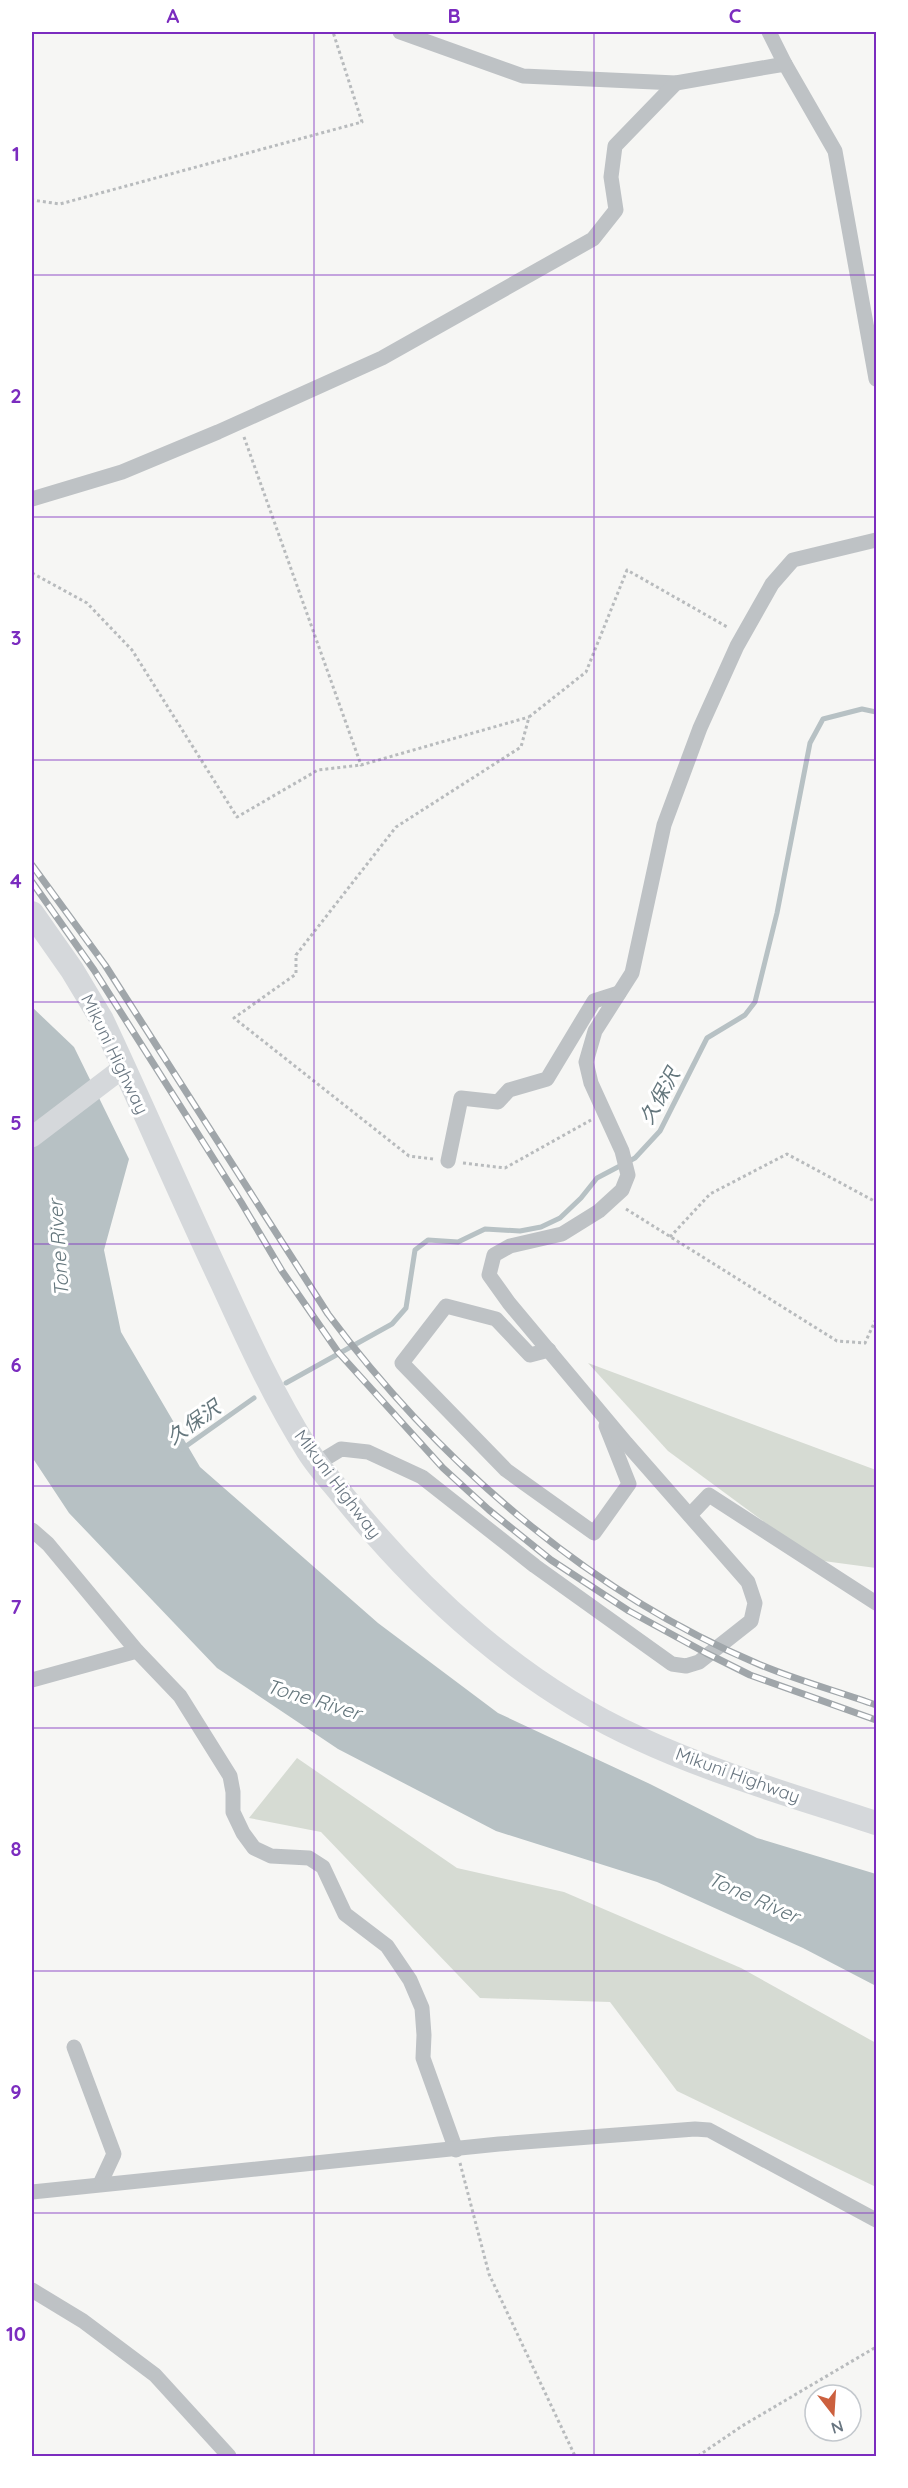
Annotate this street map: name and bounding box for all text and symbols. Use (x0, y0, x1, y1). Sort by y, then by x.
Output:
text: A (167, 3, 180, 28)
text: B (447, 3, 461, 28)
text: C (729, 3, 742, 28)
text: 1 (12, 141, 20, 166)
text: 2 (10, 383, 22, 408)
text: 3 (11, 625, 21, 650)
text: 4 (10, 868, 22, 893)
street label: Mikuni Highway (76, 990, 154, 1118)
water label: 久保沢 (634, 1061, 686, 1128)
text: 5 (10, 1110, 22, 1135)
water label: Tone River (42, 1196, 74, 1297)
text: 6 (10, 1352, 22, 1377)
water label: 久保沢 (161, 1393, 227, 1449)
street label: Mikuni Highway (289, 1425, 387, 1543)
text: 7 (11, 1594, 22, 1619)
water label: Tone River (264, 1673, 366, 1726)
street label: Mikuni Highway (673, 1742, 803, 1808)
text: 8 (11, 1836, 22, 1861)
water label: Tone River (704, 1866, 806, 1929)
text: 9 (10, 2079, 22, 2104)
text: 10 (6, 2321, 26, 2346)
north arrow (803, 2383, 863, 2443)
text: N (829, 2416, 846, 2439)

